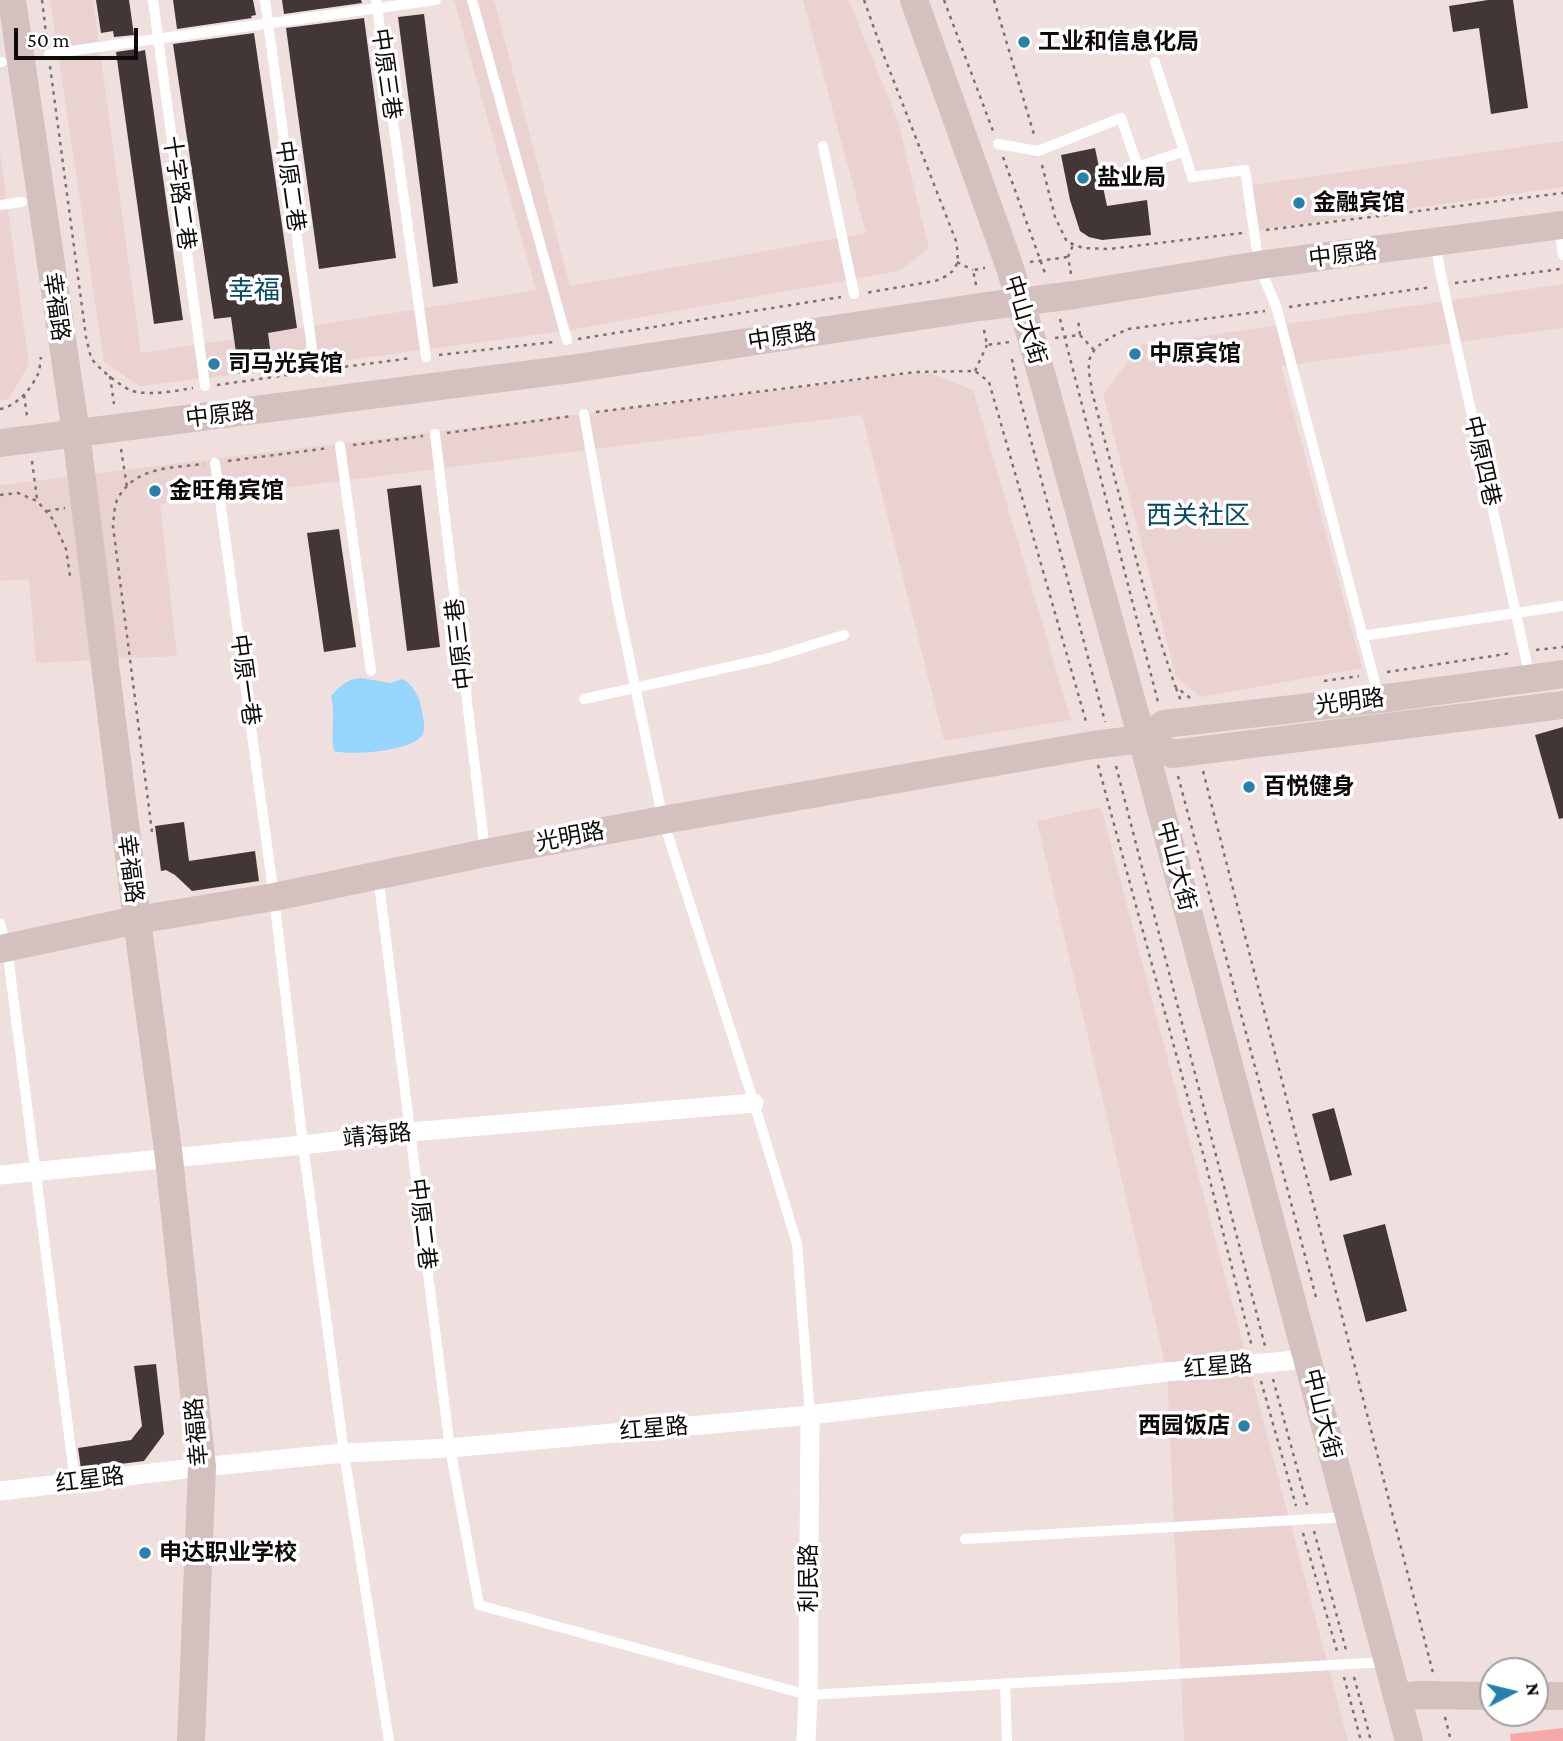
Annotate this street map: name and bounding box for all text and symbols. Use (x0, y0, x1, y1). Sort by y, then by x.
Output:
scale bar (18, 14, 142, 58)
street label: 中原三巷 (366, 27, 406, 121)
text: 50 m (27, 28, 70, 52)
place label: 工业和信息化局 (1038, 28, 1199, 56)
marker: 工业和信息化局 (1016, 34, 1032, 50)
street label: 十字路二巷 (157, 134, 201, 252)
street label: 中原二巷 (270, 139, 310, 233)
place label: 盐业局 (1097, 164, 1166, 192)
marker: 盐业局 (1075, 170, 1091, 186)
place label: 金融宾馆 (1313, 189, 1405, 217)
marker: 金融宾馆 (1291, 195, 1307, 211)
street label: 中原路 (1307, 237, 1379, 273)
street label: 幸福路 (38, 271, 74, 343)
street label: 中山大街 (998, 272, 1052, 368)
district label: 幸福 (228, 275, 280, 307)
street label: 中原路 (746, 318, 818, 356)
place label: 中原宾馆 (1149, 340, 1241, 368)
marker: 中原宾馆 (1127, 346, 1143, 362)
place label: 司马光宾馆 (228, 350, 343, 378)
marker: 司马光宾馆 (206, 356, 222, 372)
street label: 中原路 (184, 397, 256, 433)
street label: 中原四巷 (1458, 413, 1506, 509)
place label: 金旺角宾馆 (169, 477, 284, 505)
marker: 金旺角宾馆 (147, 483, 163, 499)
district label: 西关社区 (1146, 500, 1250, 532)
street label: 中原三巷 (441, 597, 479, 691)
street label: 中原一巷 (225, 633, 265, 727)
street label: 光明路 (1314, 684, 1386, 720)
place label: 百悦健身 (1263, 773, 1355, 801)
marker: 百悦健身 (1241, 779, 1257, 795)
street label: 光明路 (534, 817, 606, 857)
street label: 中山大街 (1151, 818, 1201, 914)
street label: 幸福路 (112, 833, 148, 905)
street label: 靖海路 (341, 1119, 413, 1153)
street label: 中原二巷 (403, 1177, 441, 1271)
street label: 红星路 (1182, 1350, 1254, 1384)
street label: 中山大街 (1297, 1366, 1347, 1462)
street label: 幸福路 (180, 1396, 214, 1468)
street label: 红星路 (618, 1412, 690, 1446)
place label: 西园饭店 (1138, 1412, 1230, 1440)
marker: 西园饭店 (1236, 1418, 1252, 1434)
street label: 红星路 (54, 1462, 126, 1498)
place label: 申达职业学校 (159, 1539, 297, 1567)
street label: 利民路 (795, 1544, 823, 1612)
marker: 申达职业学校 (137, 1545, 153, 1561)
north arrow (1479, 1657, 1549, 1727)
text: N (1522, 1682, 1545, 1697)

